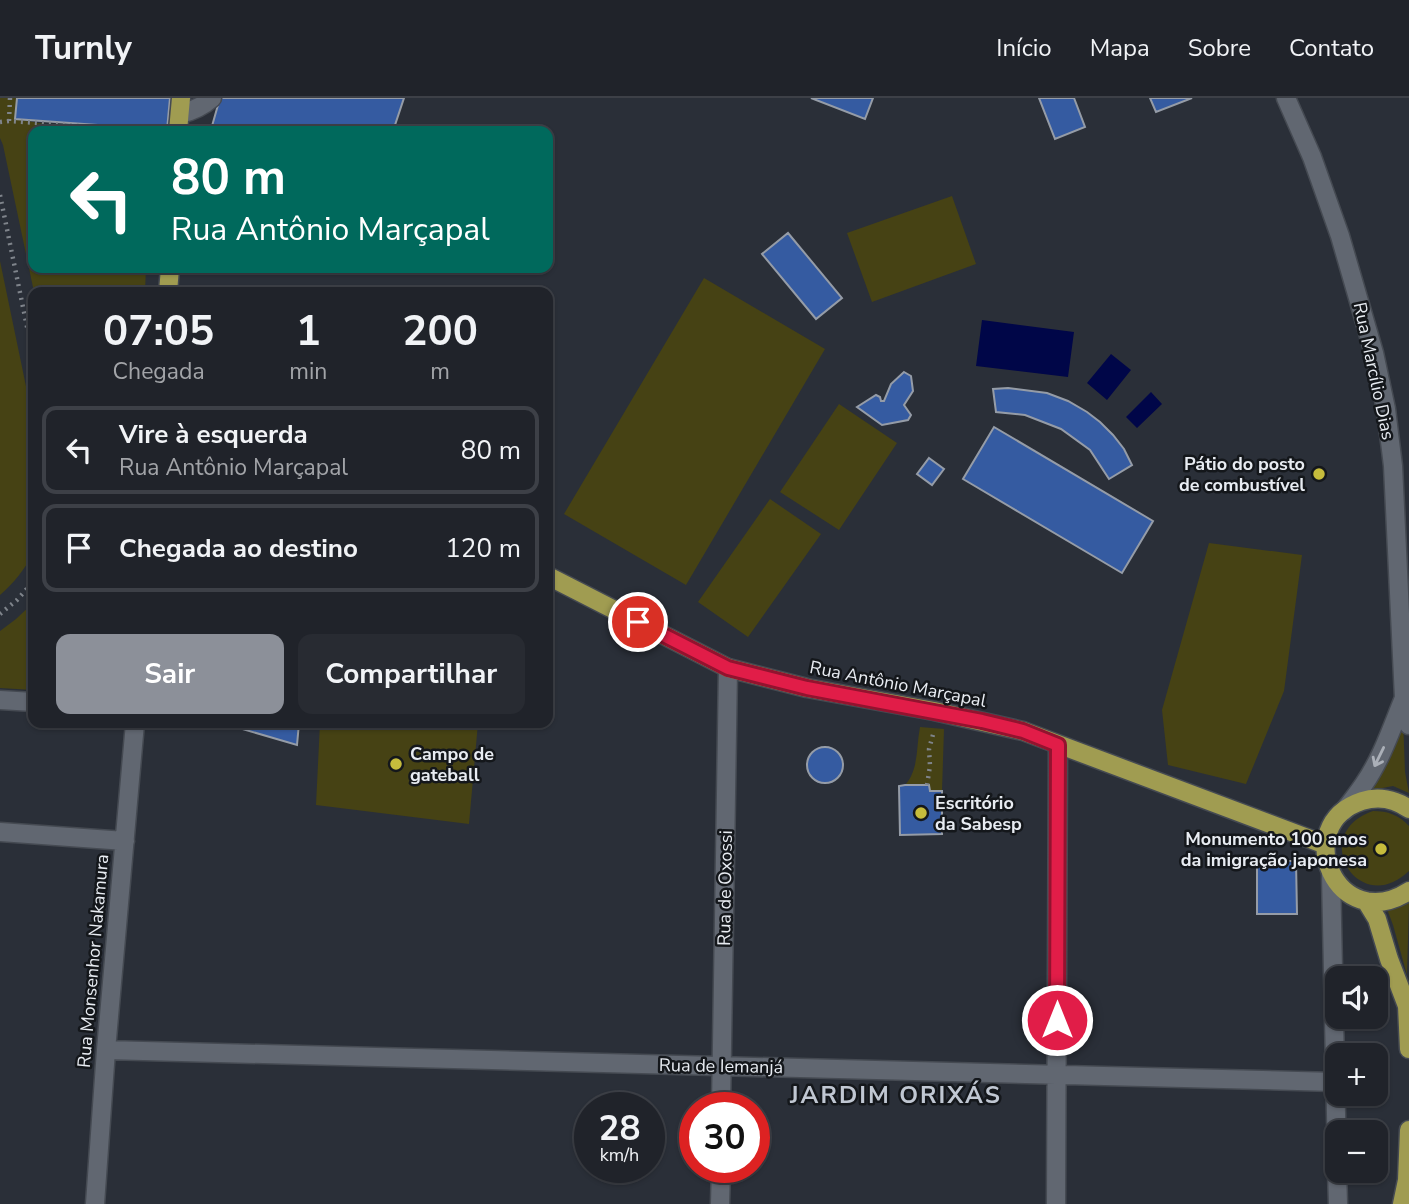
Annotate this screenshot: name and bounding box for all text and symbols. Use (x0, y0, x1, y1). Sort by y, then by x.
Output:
text: Turnly (35, 26, 132, 71)
text: Início (996, 32, 1052, 64)
text: Mapa (1090, 32, 1150, 64)
text: Sobre (1188, 32, 1251, 64)
text: Contato (1289, 32, 1374, 64)
text: 80 m (171, 144, 286, 211)
icon: left (56, 154, 147, 245)
text: Rua Antônio Marçapal (171, 208, 490, 251)
street label: Rua Marcílio Dias (1348, 300, 1400, 442)
text: 07:05 (103, 303, 214, 360)
text: 1 (296, 303, 321, 360)
text: 200 (402, 303, 478, 360)
text: Chegada (113, 356, 205, 387)
text: min (289, 356, 327, 387)
text: m (430, 356, 450, 387)
text: Vire à esquerda (119, 417, 308, 452)
icon: left (60, 431, 98, 469)
text: 80 m (461, 433, 521, 468)
text: Rua Antônio Marçapal (119, 452, 348, 483)
place label: Pátio do posto de combustível (1179, 452, 1305, 497)
marker: Pátio do posto de combustível (1311, 466, 1327, 482)
icon: arrive (60, 529, 98, 567)
text: Chegada ao destino (119, 531, 358, 566)
text: 120 m (445, 531, 521, 566)
pin (608, 592, 668, 652)
icon: arrive (619, 603, 657, 641)
button: Sair (56, 634, 284, 714)
button: Compartilhar (298, 634, 525, 714)
street label: Rua Antônio Marçapal (808, 655, 989, 713)
place label: Campo de gateball (410, 742, 494, 787)
one-way arrow (1372, 746, 1385, 767)
marker: Campo de gateball (388, 756, 404, 772)
place label: Escritório da Sabesp (935, 791, 1022, 836)
marker: Escritório da Sabesp (913, 805, 929, 821)
place label: Monumento 100 anos da imigração japonesa (1181, 827, 1367, 872)
street label: Rua de Oxossi (712, 830, 738, 946)
marker: Monumento 100 anos da imigração japonesa (1373, 841, 1389, 857)
street label: Rua Monsenhor Nakamura (72, 853, 114, 1069)
map controls (1325, 966, 1388, 1183)
button: sound (1325, 966, 1388, 1029)
position arrow (1020, 983, 1094, 1057)
button: + (1325, 1043, 1388, 1106)
street label: Rua de Iemanjá (659, 1053, 783, 1079)
district label: JARDIM ORIXÁS (789, 1079, 1002, 1111)
speed limit sign: 30 (679, 1092, 770, 1183)
text: 28 (598, 1105, 641, 1152)
button: − (1325, 1120, 1388, 1183)
text: km/h (600, 1143, 639, 1167)

